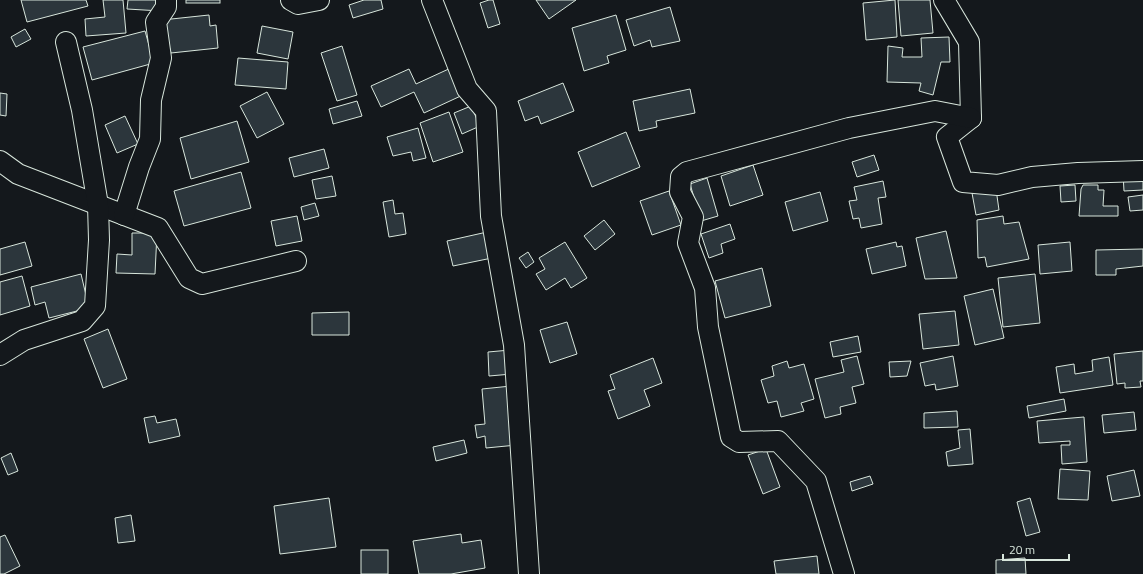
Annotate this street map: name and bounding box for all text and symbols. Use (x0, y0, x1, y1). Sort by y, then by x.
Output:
scale bar (1003, 536, 1069, 562)
text: 20 m (1009, 540, 1035, 559)

